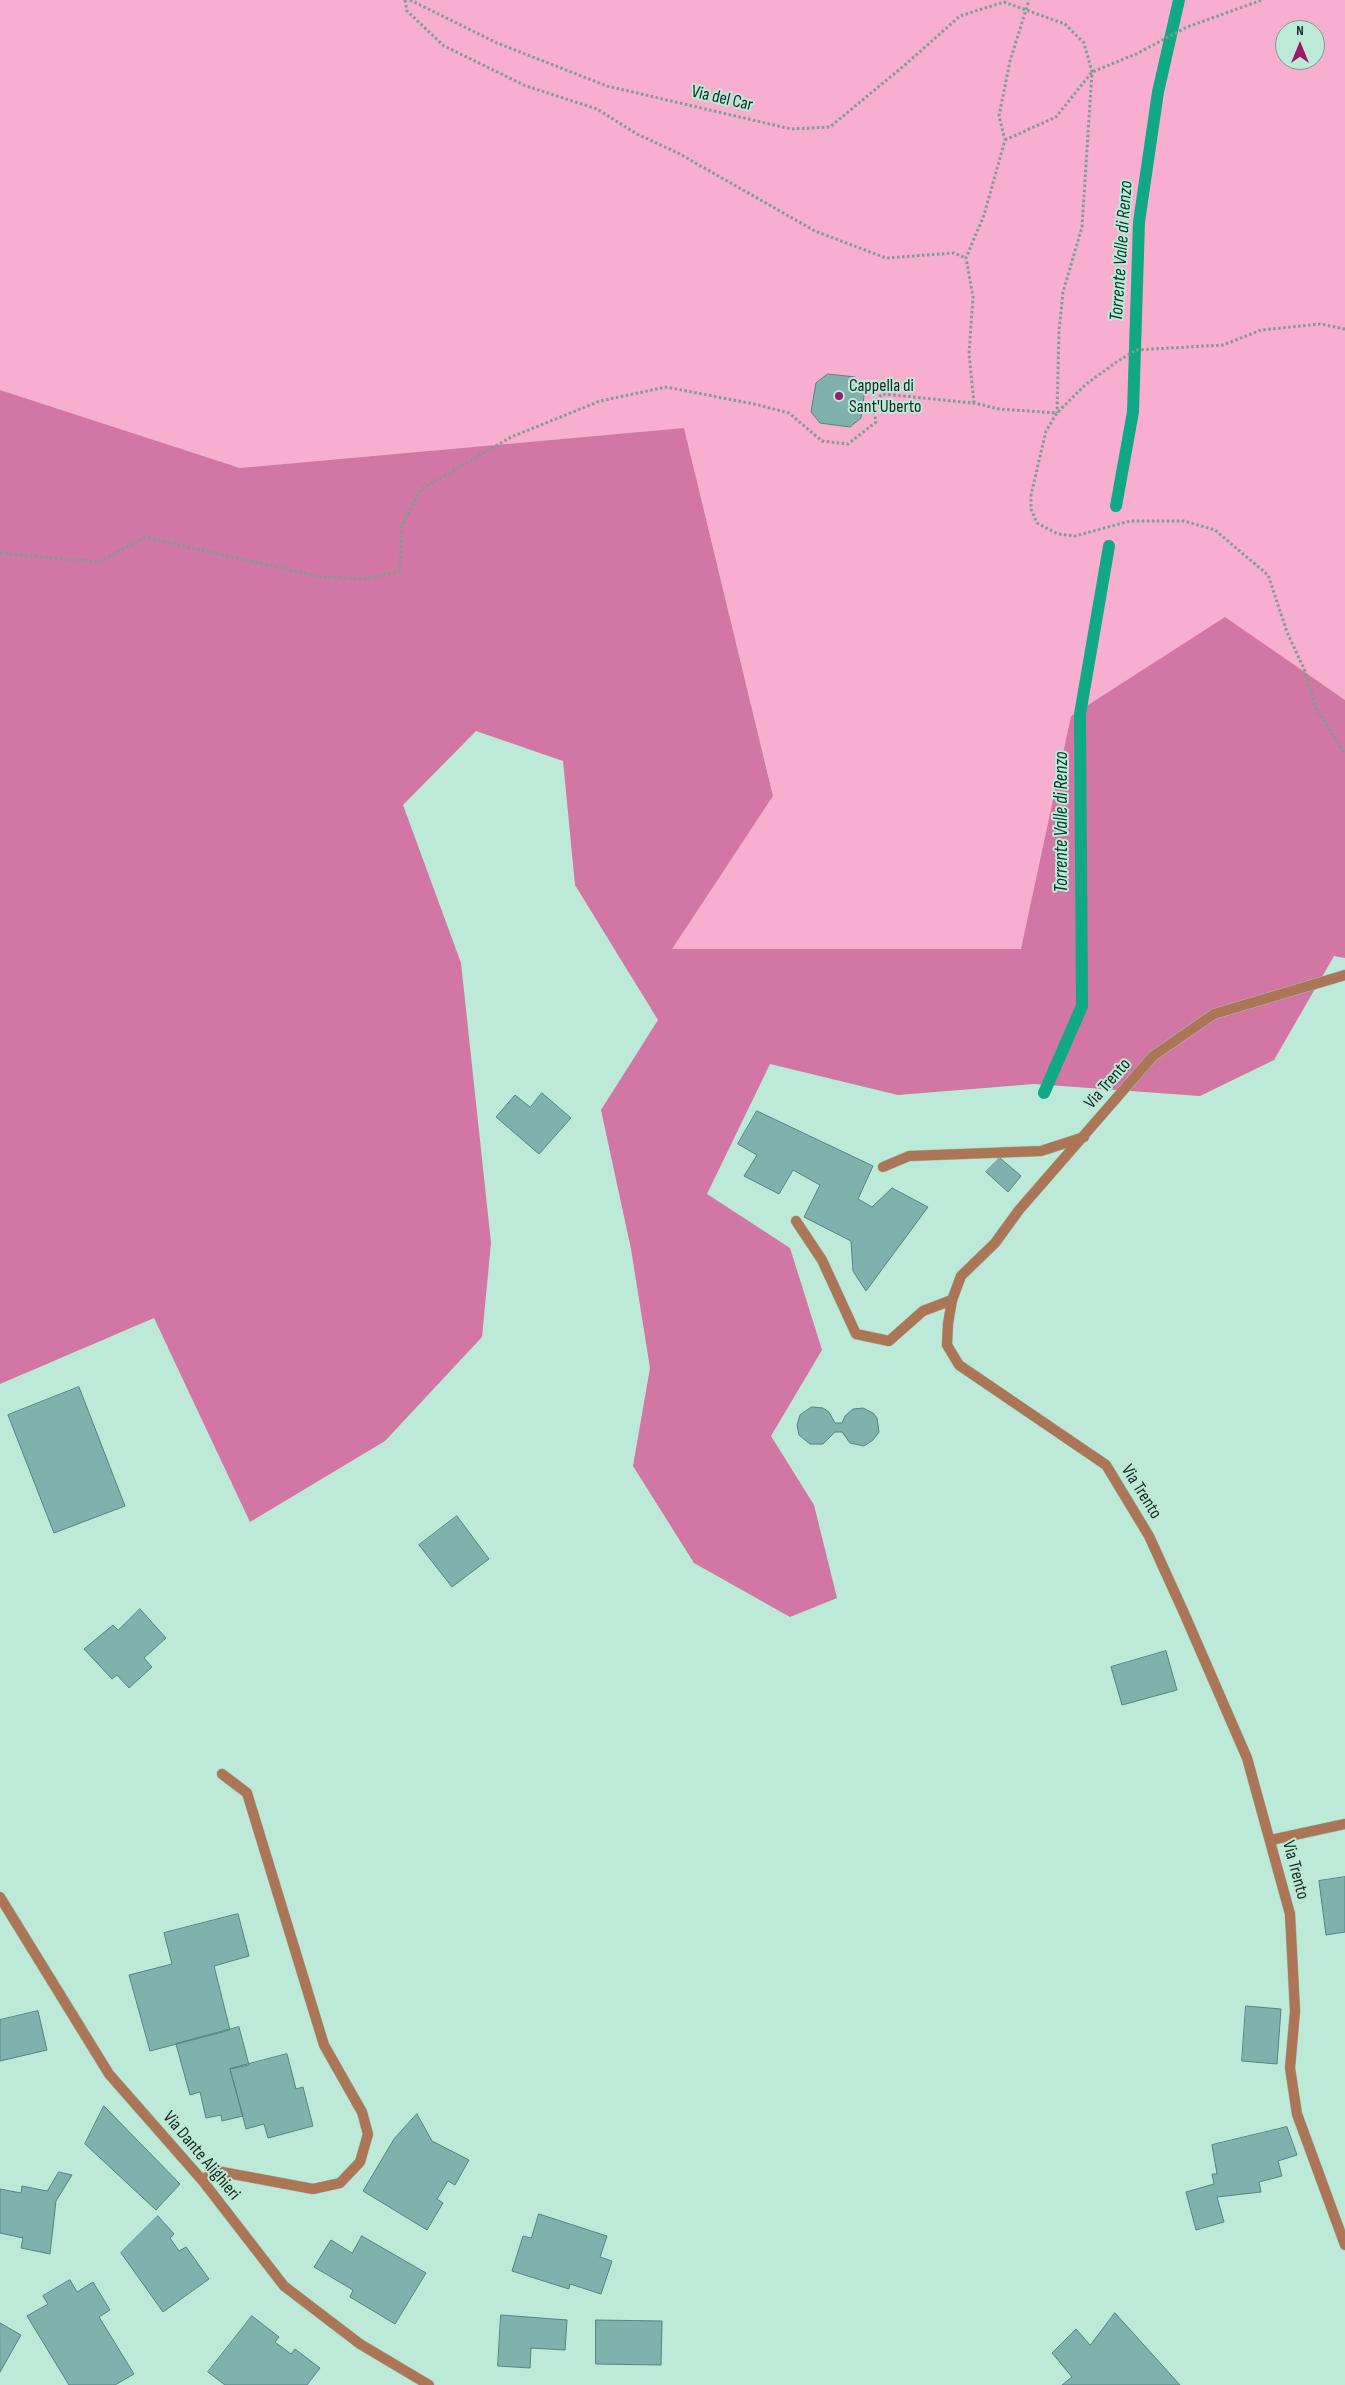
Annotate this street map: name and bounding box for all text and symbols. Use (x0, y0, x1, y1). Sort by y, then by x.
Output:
north arrow (1275, 20, 1325, 70)
text: N (1296, 22, 1304, 39)
street label: Via del Car (689, 81, 755, 117)
water label: Torrente Valle di Renzo (1106, 180, 1138, 322)
place label: Cappella di Sant'Uberto (849, 375, 922, 418)
marker: Cappella di Sant'Uberto (833, 390, 845, 402)
water label: Torrente Valle di Renzo (1051, 752, 1073, 892)
street label: Via Trento (1080, 1054, 1136, 1114)
street label: Via Trento (1116, 1461, 1166, 1523)
street label: Via Trento (1277, 1838, 1313, 1902)
street label: Via Dante Alighieri (158, 2107, 244, 2205)

